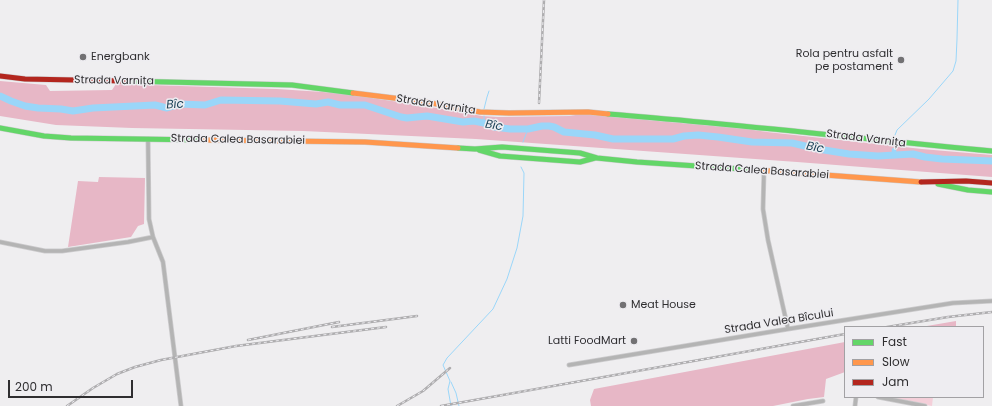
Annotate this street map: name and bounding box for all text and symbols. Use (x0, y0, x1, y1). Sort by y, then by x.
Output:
place label: Rola pentru asfalt pe postament (796, 47, 893, 73)
place label: Energbank (91, 50, 150, 64)
marker: Energbank (78, 52, 88, 62)
marker: Rola pentru asfalt pe postament (896, 55, 906, 65)
street label: Strada Varnița (74, 74, 154, 88)
street label: Strada Varnița (395, 92, 477, 118)
water label: Bîc (166, 97, 184, 113)
water label: Bîc (484, 118, 504, 134)
street label: Strada Varnița (826, 128, 906, 150)
street label: Strada Calea Basarabiei (171, 132, 305, 148)
water label: Bîc (805, 139, 825, 157)
street label: Strada Calea Basarabiei (695, 160, 829, 182)
place label: Meat House (631, 298, 696, 312)
marker: Meat House (618, 300, 628, 310)
street label: Strada Valea Bîcului (724, 307, 834, 337)
legend (844, 326, 984, 398)
text: Fast (882, 333, 907, 350)
place label: Latti FoodMart (548, 334, 626, 348)
marker: Latti FoodMart (629, 336, 639, 346)
text: Slow (882, 353, 910, 370)
scale bar (10, 372, 135, 398)
text: Jam (882, 373, 909, 390)
text: 200 m (15, 378, 53, 395)

